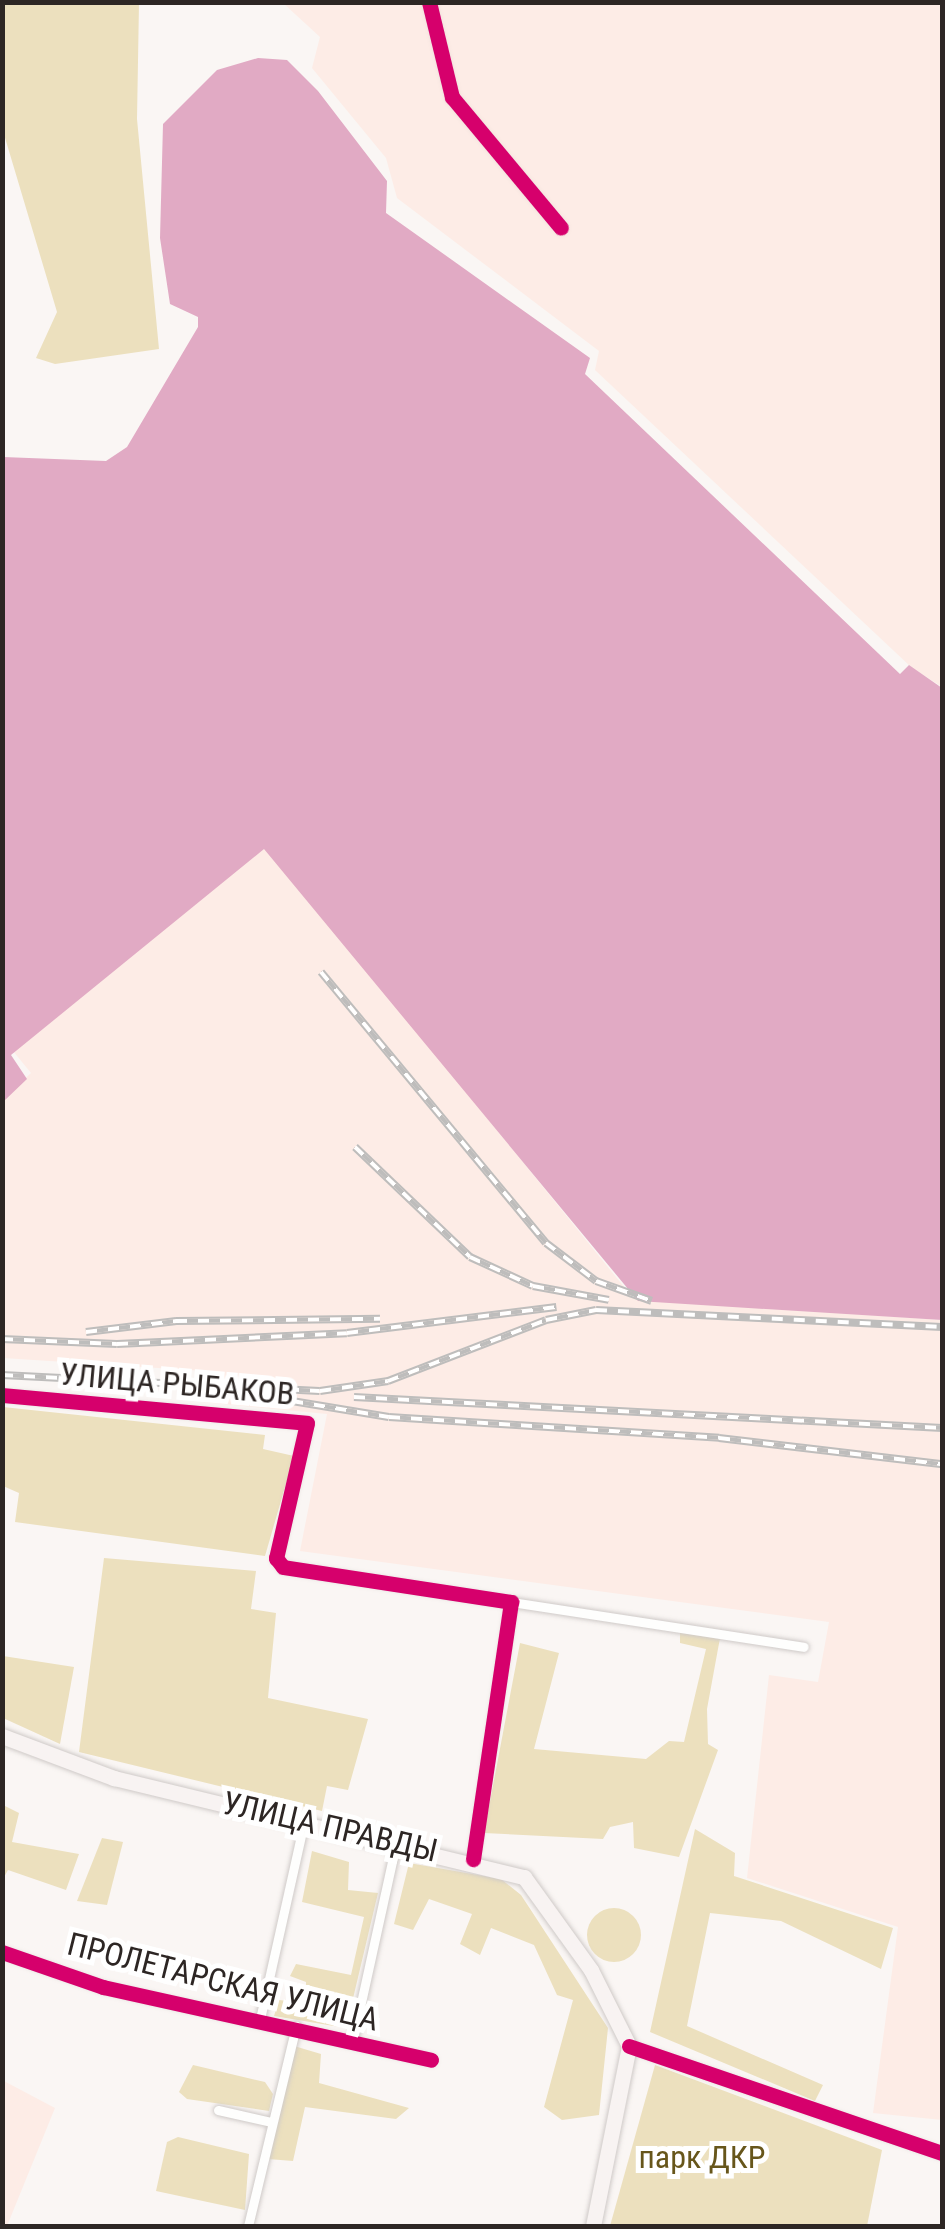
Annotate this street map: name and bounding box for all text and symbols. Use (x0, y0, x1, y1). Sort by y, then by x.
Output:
street label: УЛИЦА РЫБАКОВ (58, 1355, 296, 1413)
street label: УЛИЦА ПРАВДЫ (219, 1784, 441, 1870)
street label: ПРОЛЕТАРСКАЯ УЛИЦА (64, 1925, 382, 2039)
park label: парк ДКР (639, 2138, 765, 2176)

